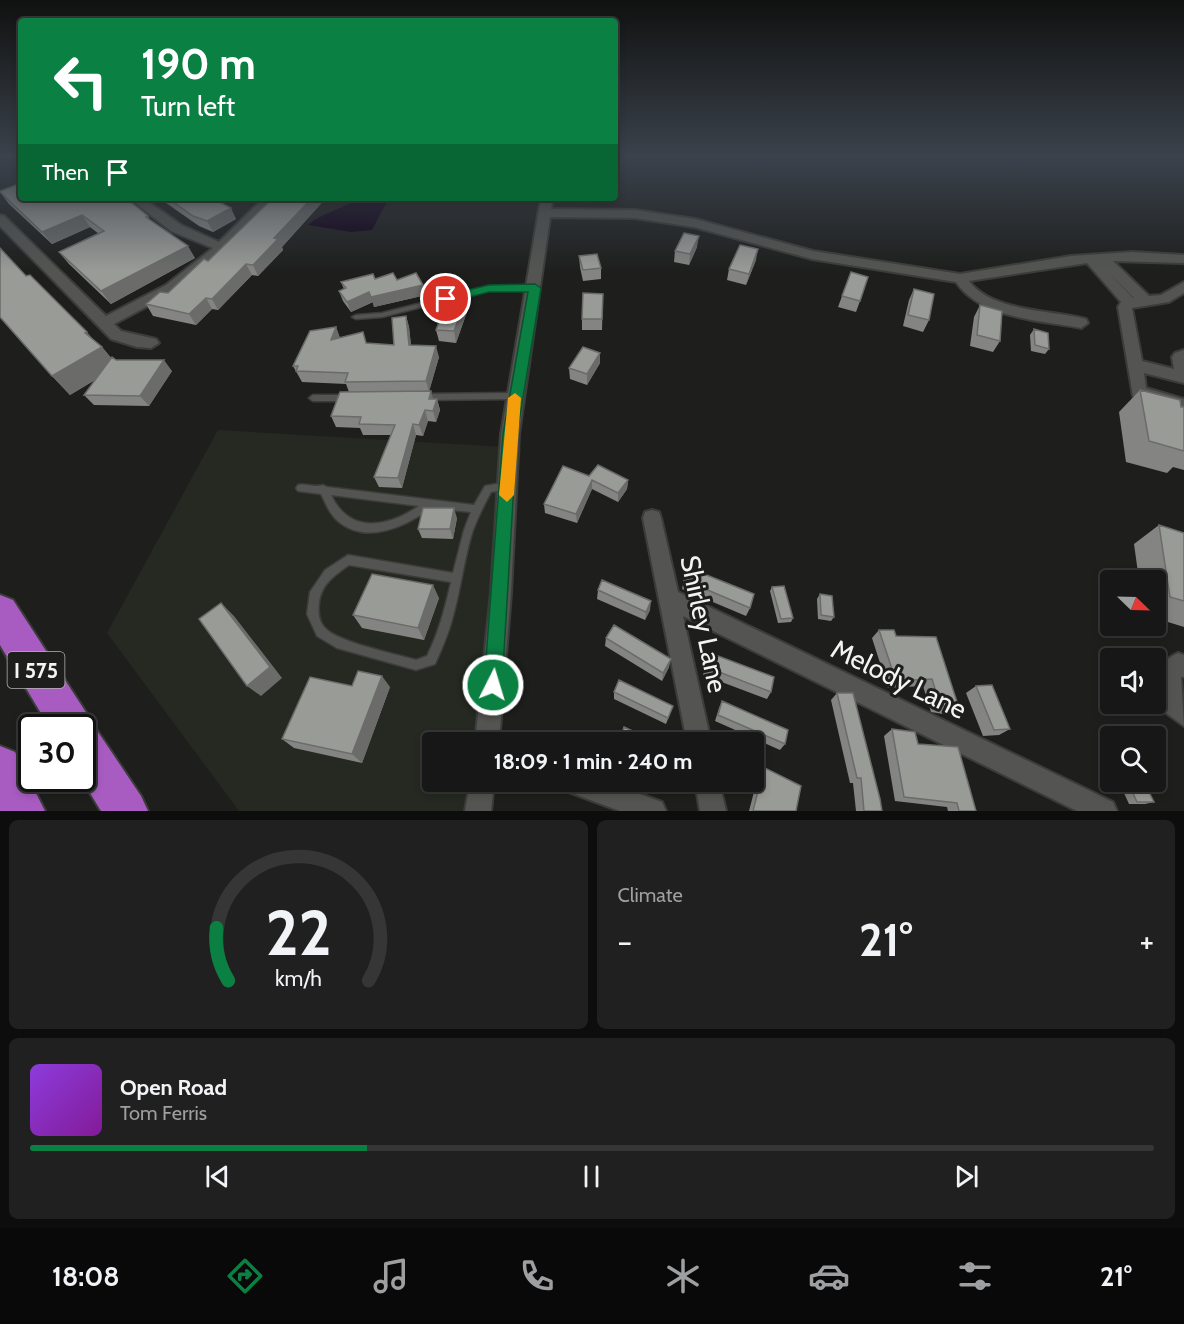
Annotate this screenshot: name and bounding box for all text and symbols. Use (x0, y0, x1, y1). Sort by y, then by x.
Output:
text: 190 m (141, 38, 256, 90)
icon: left (42, 42, 120, 120)
text: Turn left (141, 90, 235, 123)
icon: arrive (101, 156, 134, 189)
text: Then (42, 159, 89, 186)
pin (420, 273, 471, 324)
icon: arrive (429, 282, 462, 315)
street label: Shirley Lane (673, 552, 735, 696)
north arrow (1100, 570, 1166, 636)
map controls (1100, 570, 1166, 792)
street label: Melody Lane (826, 632, 972, 726)
button: sound (1100, 648, 1166, 714)
road number: I 575 (8, 652, 64, 688)
position arrow (461, 653, 525, 717)
speed limit sign: 30 (18, 714, 96, 792)
button: search (1100, 726, 1166, 792)
text: 18:09 · 1 min · 240 m (494, 748, 692, 775)
text: Climate (618, 883, 683, 907)
text: 22 (265, 895, 331, 971)
text: 21° (859, 913, 912, 967)
text: − (618, 921, 632, 961)
text: + (1139, 921, 1154, 961)
text: km/h (275, 966, 322, 992)
text: Open Road (120, 1074, 227, 1101)
text: Tom Ferris (120, 1101, 207, 1125)
icon: previous (201, 1160, 234, 1193)
icon: pause (575, 1160, 608, 1193)
icon: next (950, 1160, 983, 1193)
icon: directions (224, 1255, 266, 1297)
icon: music (370, 1255, 412, 1297)
icon: phone (516, 1255, 558, 1297)
icon: climate (662, 1255, 704, 1297)
icon: car (808, 1255, 850, 1297)
icon: filters (954, 1255, 996, 1297)
text: 18:08 (52, 1260, 120, 1293)
text: 21° (1100, 1260, 1132, 1293)

